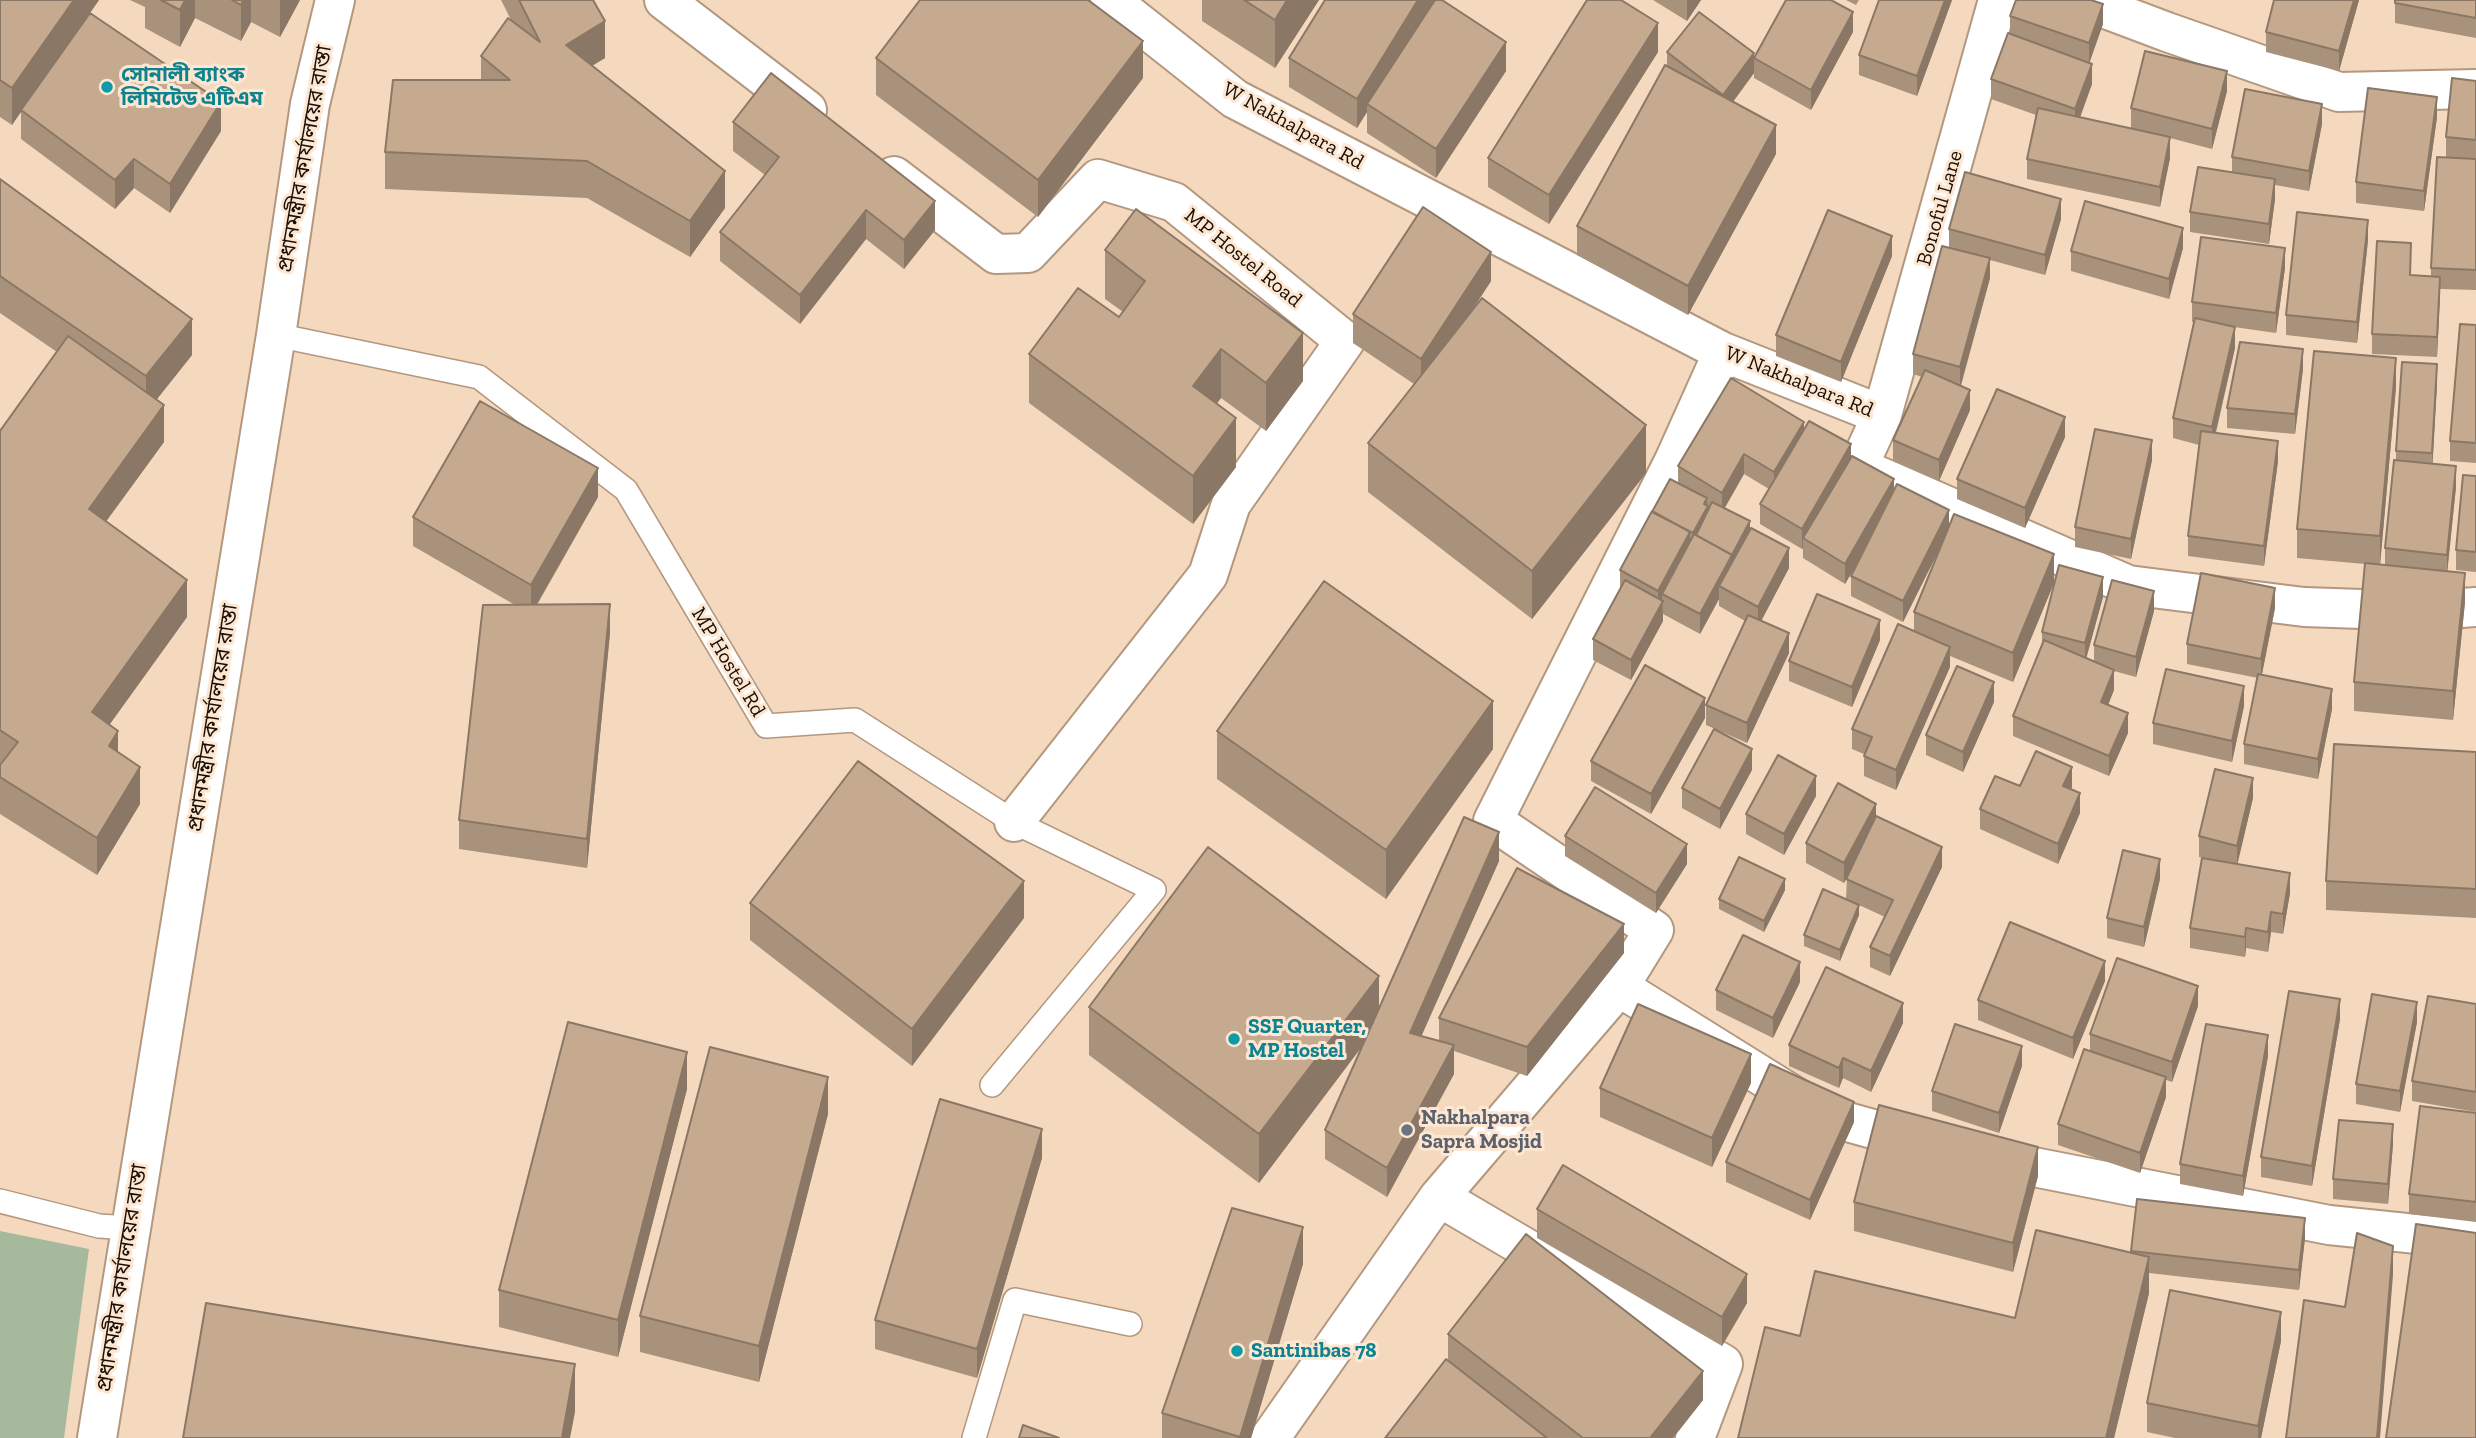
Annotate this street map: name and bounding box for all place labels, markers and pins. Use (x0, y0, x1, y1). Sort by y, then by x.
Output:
place label: সোনালী ব্যাংক লিমিটেড এটিএম (121, 62, 263, 112)
marker: সোনালী ব্যাংক লিমিটেড এটিএম (99, 79, 115, 95)
place label: SSF Quarter, MP Hostel (1248, 1014, 1366, 1064)
marker: SSF Quarter, MP Hostel (1226, 1031, 1242, 1047)
place label: Nakhalpara Sapra Mosjid (1421, 1105, 1542, 1155)
marker: Nakhalpara Sapra Mosjid (1399, 1122, 1415, 1138)
place label: Santinibas 78 (1251, 1338, 1377, 1364)
marker: Santinibas 78 (1229, 1343, 1245, 1359)

